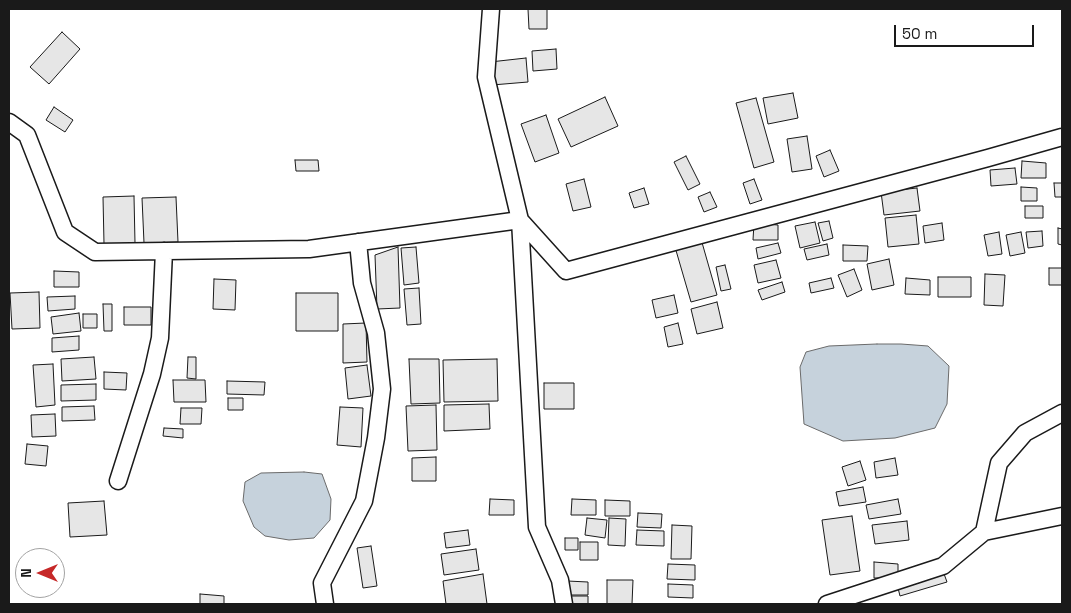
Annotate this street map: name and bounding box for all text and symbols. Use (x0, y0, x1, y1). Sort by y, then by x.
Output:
scale bar (896, 15, 1036, 47)
text: 50 m (902, 24, 937, 43)
north arrow (15, 548, 65, 598)
text: N (17, 568, 35, 578)

